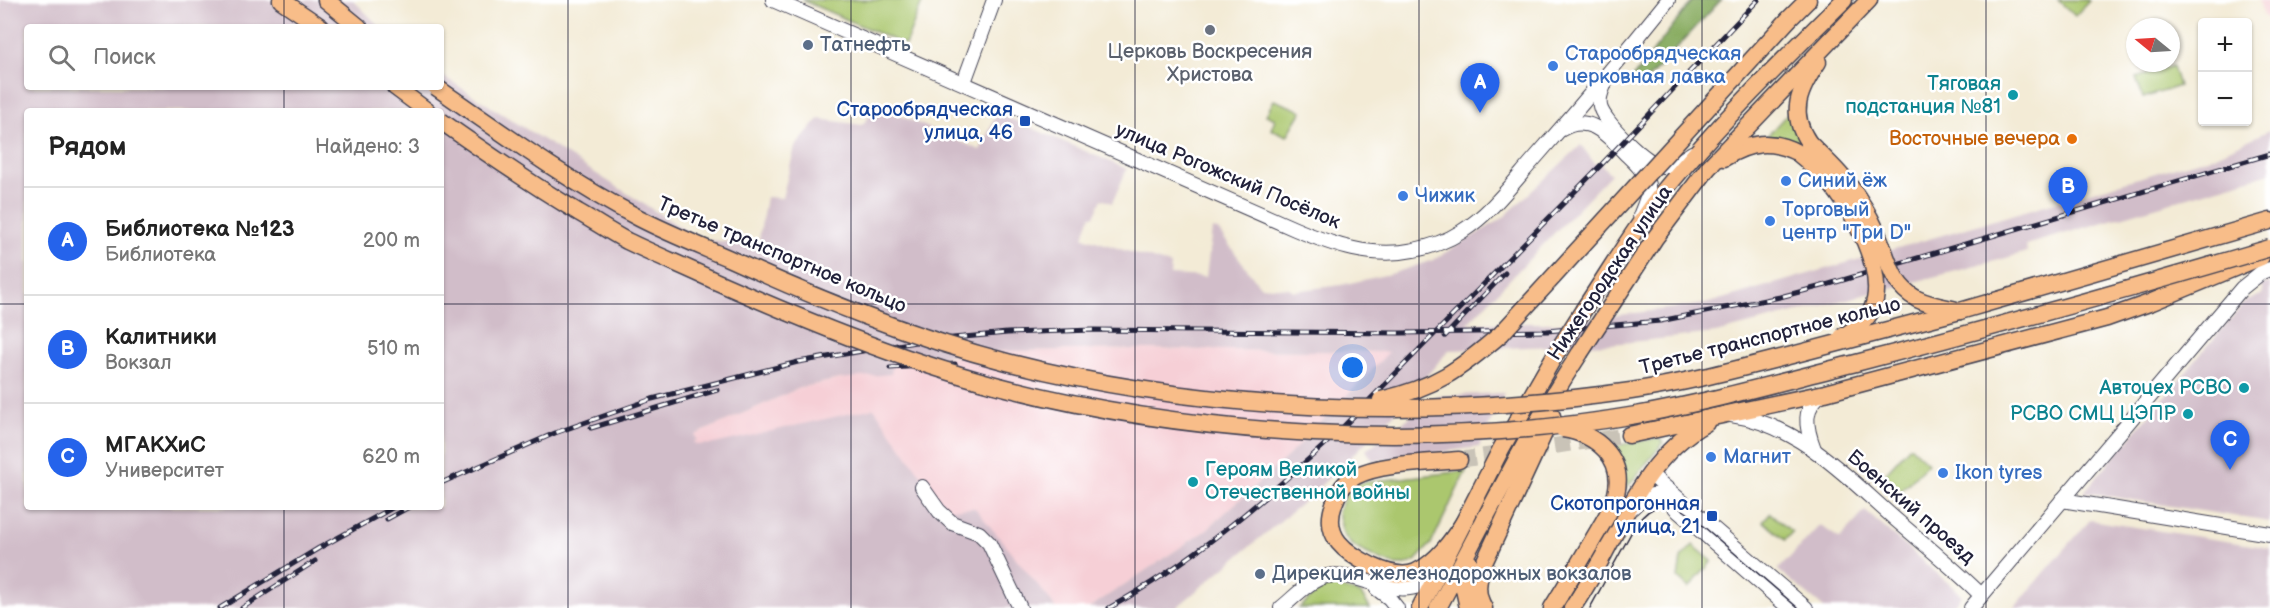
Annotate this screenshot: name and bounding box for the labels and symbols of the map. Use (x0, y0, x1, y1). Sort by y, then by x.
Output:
north arrow (2126, 18, 2180, 72)
marker: Церковь Воскресения Христова (1203, 23, 1217, 37)
place label: Татнефть (820, 33, 911, 57)
marker: Татнефть (801, 38, 815, 52)
place label: Церковь Воскресения Христова (1108, 40, 1312, 87)
place label: Старообрядческая церковная лавка (1565, 42, 1741, 89)
marker: Старообрядческая церковная лавка (1546, 59, 1560, 73)
pin: A (1460, 63, 1500, 113)
place label: Тяговая подстанция №81 (1845, 72, 2001, 119)
marker: Тяговая подстанция №81 (2006, 88, 2020, 102)
place label: Старообрядческая улица, 46 (837, 98, 1013, 145)
marker: Старообрядческая улица, 46 (1018, 114, 1032, 128)
street label: улица Рогожский Посёлок (1112, 118, 1344, 234)
place label: Восточные вечера (1889, 127, 2060, 151)
marker: Восточные вечера (2065, 132, 2079, 146)
pin: B (2048, 168, 2088, 217)
place label: Синий ёж (1798, 169, 1887, 193)
marker: Синий ёж (1779, 174, 1793, 188)
street label: Нижегородская улица (1542, 181, 1678, 365)
place label: Чижик (1415, 184, 1476, 208)
marker: Чижик (1396, 189, 1410, 203)
street label: Третье транспортное кольцо (654, 192, 910, 318)
place label: Торговый центр "Три D" (1782, 198, 1911, 245)
marker: Торговый центр "Три D" (1763, 214, 1777, 228)
street label: Третье транспортное кольцо (1637, 292, 1903, 380)
your location (1338, 353, 1367, 382)
place label: Автоцех РСВО (2098, 376, 2232, 400)
marker: Автоцех РСВО (2237, 381, 2251, 395)
place label: РСВО СМЦ ЦЭПР (2010, 402, 2176, 426)
marker: РСВО СМЦ ЦЭПР (2181, 407, 2195, 421)
pin: C (2210, 420, 2250, 470)
place label: Магнит (1723, 445, 1792, 469)
street label: Боенский проезд (1842, 445, 1980, 569)
marker: Магнит (1704, 450, 1718, 464)
place label: Героям Великой Отечественной войны (1205, 458, 1410, 505)
place label: Ikon tyres (1955, 461, 2043, 485)
marker: Ikon tyres (1936, 466, 1950, 480)
marker: Героям Великой Отечественной войны (1186, 475, 1200, 489)
place label: Скотопрогонная улица, 21 (1550, 492, 1700, 539)
marker: Скотопрогонная улица, 21 (1705, 509, 1719, 523)
place label: Дирекция железнодорожных вокзалов (1272, 562, 1632, 586)
marker: Дирекция железнодорожных вокзалов (1253, 567, 1267, 581)

